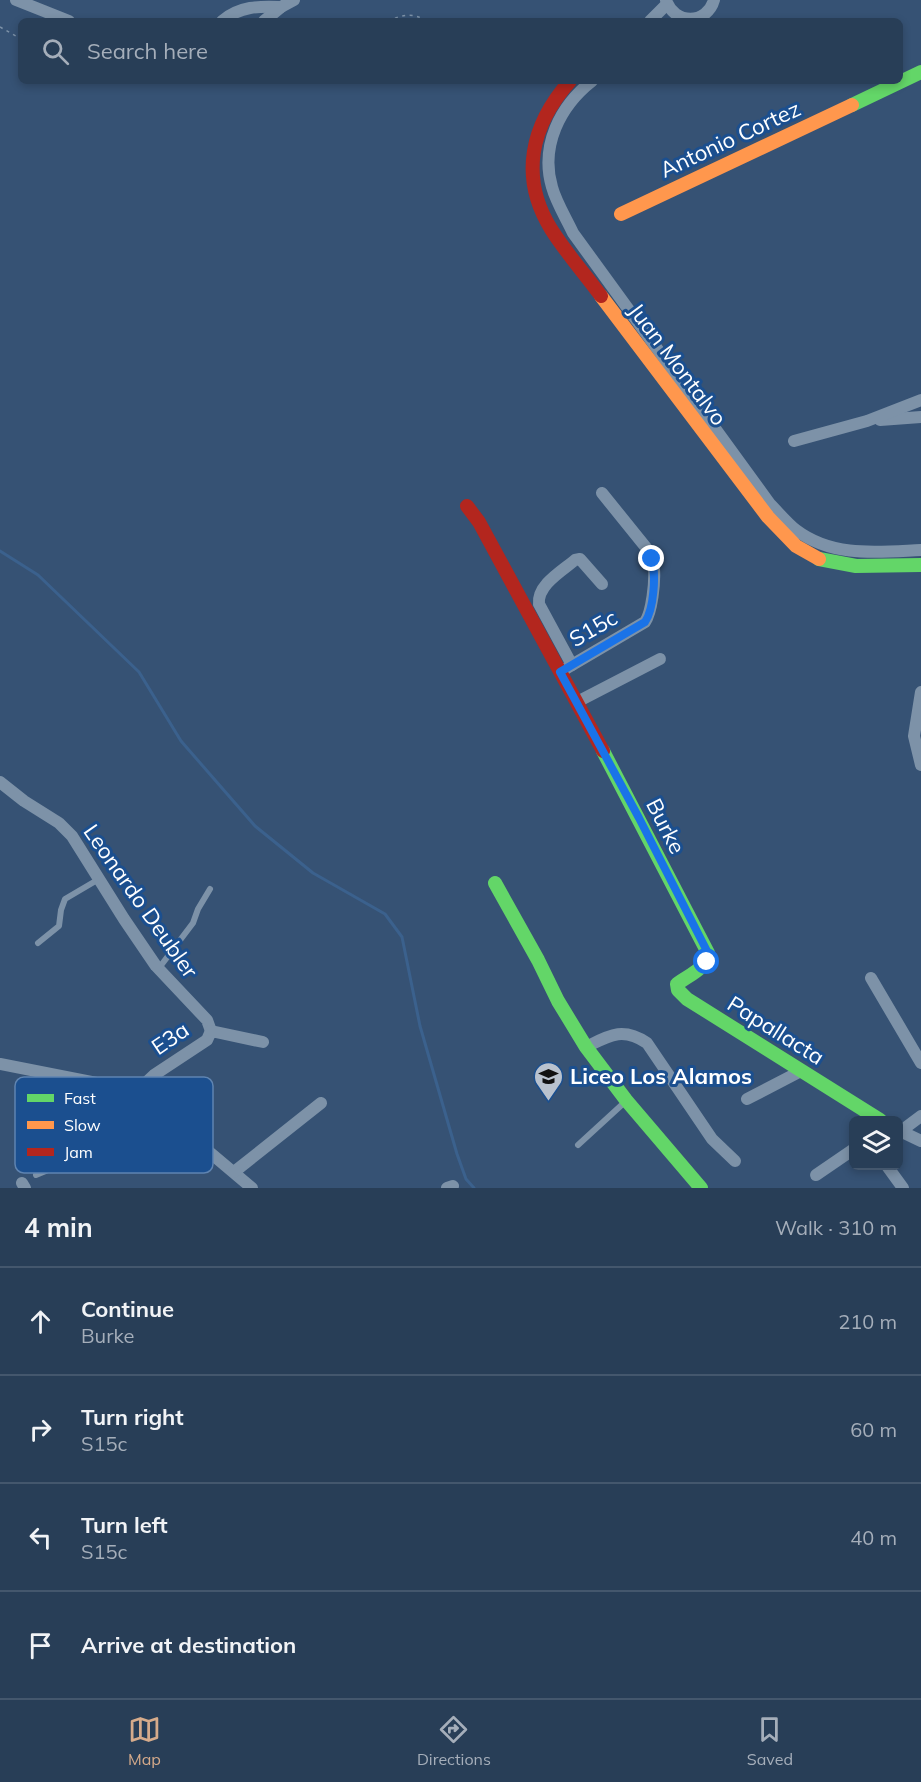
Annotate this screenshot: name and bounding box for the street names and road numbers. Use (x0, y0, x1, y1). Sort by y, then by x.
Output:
street label: Antonio Cortez (655, 94, 805, 184)
street label: Juan Montalvo (623, 297, 733, 431)
street label: S15c (564, 603, 622, 653)
street label: Burke (640, 794, 692, 858)
street label: Leonardo Deubler (78, 819, 204, 983)
street label: Papallacta (722, 989, 830, 1071)
street label: E3a (146, 1015, 194, 1061)

